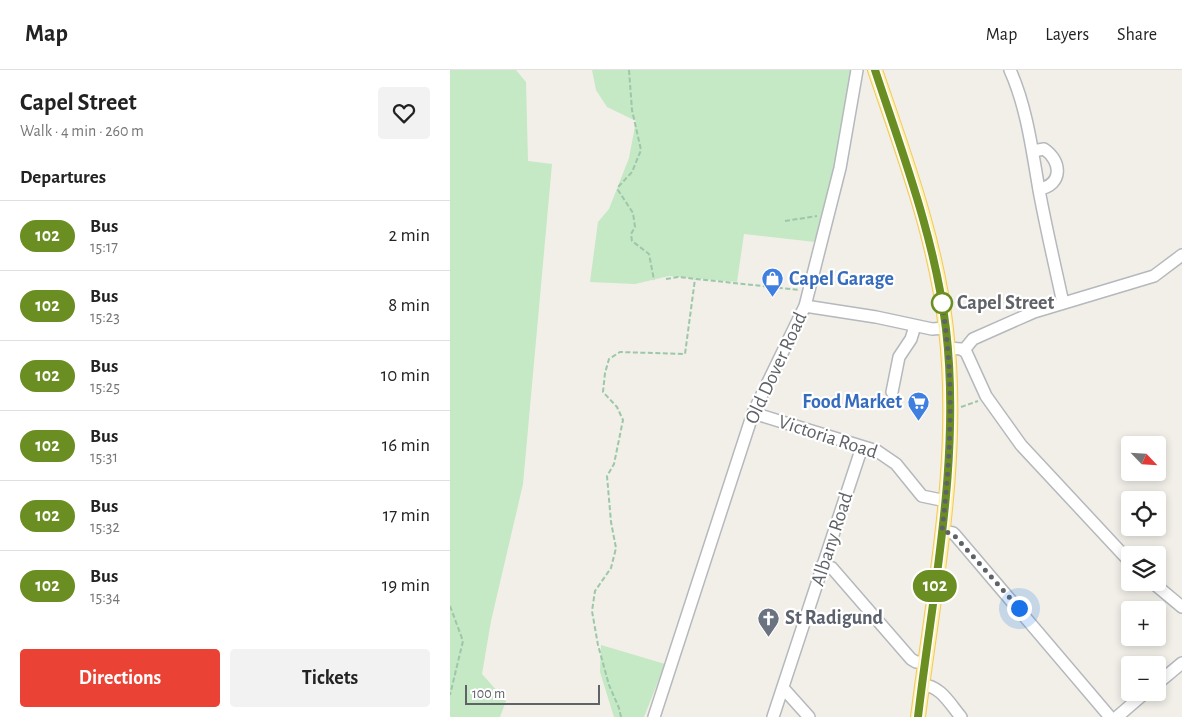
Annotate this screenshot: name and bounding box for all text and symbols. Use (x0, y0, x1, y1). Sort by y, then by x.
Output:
text: Map (25, 22, 68, 46)
text: Map (986, 26, 1017, 44)
text: Layers (1045, 26, 1089, 44)
text: Share (1117, 26, 1157, 44)
button: heart (378, 87, 430, 139)
text: Capel Street (20, 91, 137, 115)
text: Walk · 4 min · 260 m (20, 123, 144, 139)
text: Departures (20, 168, 106, 187)
text: Bus (90, 217, 118, 236)
text: 2 min (389, 226, 430, 245)
text: 102 (35, 227, 60, 245)
text: 15:17 (90, 239, 118, 255)
shop icon: Capel Garage (761, 267, 785, 298)
place label: Capel Garage (789, 269, 894, 289)
text: Bus (90, 287, 118, 306)
marker: Capel Street (931, 292, 953, 314)
place label: Capel Street (957, 293, 1055, 313)
text: 8 min (388, 296, 430, 315)
text: 102 (35, 297, 60, 315)
text: 15:23 (90, 309, 120, 325)
street label: Old Dover Road (741, 309, 811, 427)
text: Bus (90, 357, 118, 376)
text: 10 min (381, 366, 430, 385)
text: 102 (35, 367, 60, 385)
text: 15:25 (90, 379, 120, 395)
supermarket icon: Food Market (906, 390, 930, 421)
place label: Food Market (802, 392, 902, 412)
street label: Victoria Road (776, 412, 880, 462)
text: Bus (90, 427, 118, 446)
text: 16 min (382, 436, 430, 455)
north arrow (1121, 436, 1166, 481)
map controls (1121, 436, 1166, 701)
text: 102 (35, 437, 60, 455)
text: 15:31 (90, 449, 118, 465)
street label: Albany Road (807, 490, 857, 588)
button: locate (1121, 491, 1166, 536)
text: Bus (90, 497, 118, 516)
text: 17 min (383, 506, 430, 525)
text: 102 (35, 507, 60, 525)
text: 15:32 (90, 519, 120, 535)
button: layers (1121, 546, 1166, 591)
text: Bus (90, 567, 118, 586)
line badge: 102 (906, 570, 964, 602)
text: 19 min (382, 576, 430, 595)
text: 102 (35, 577, 60, 595)
text: 102 (923, 577, 947, 595)
text: 15:34 (90, 589, 120, 605)
your location (1007, 596, 1032, 621)
button: + (1121, 601, 1166, 646)
church icon: St Radigund (757, 606, 781, 637)
place label: St Radigund (785, 608, 884, 628)
button: Directions (20, 649, 220, 707)
button: Tickets (230, 649, 430, 707)
button: − (1121, 656, 1166, 701)
scale bar (465, 682, 600, 705)
text: 100 m (472, 687, 505, 701)

